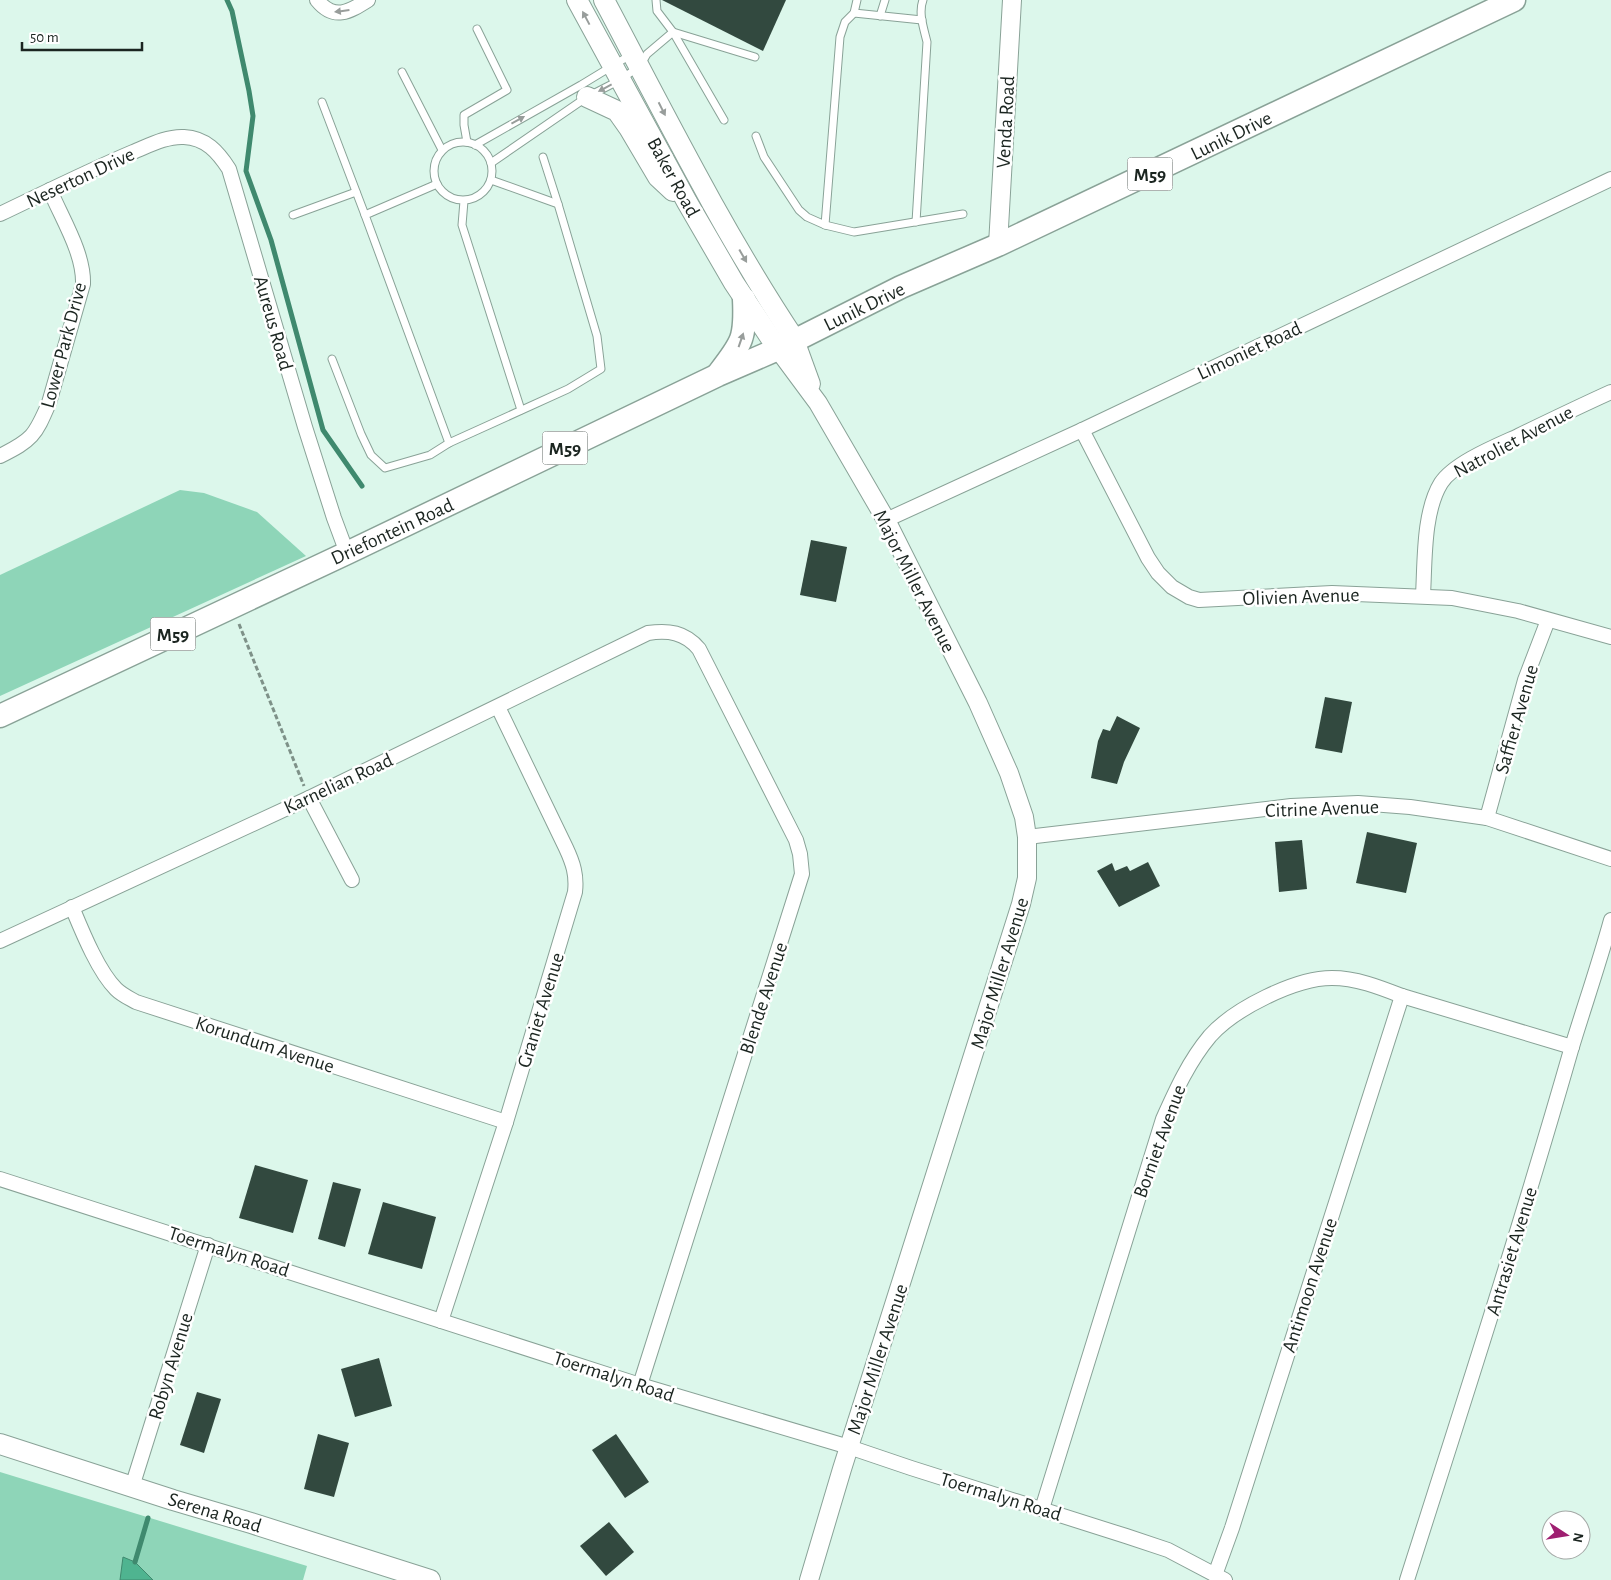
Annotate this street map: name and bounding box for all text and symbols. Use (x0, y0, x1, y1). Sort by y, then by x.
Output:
one-way arrow (333, 7, 349, 15)
one-way arrow (582, 11, 591, 24)
scale bar (22, 20, 142, 52)
text: 50 m (30, 30, 59, 45)
street label: Venda Road (994, 75, 1018, 169)
one-way arrow (598, 84, 612, 92)
one-way arrow (658, 102, 666, 116)
street label: Lunik Drive (1188, 108, 1275, 164)
one-way arrow (511, 116, 524, 125)
street label: Baker Road (643, 134, 703, 221)
street label: Neserton Drive (23, 144, 137, 212)
road number: M59 (1128, 157, 1172, 190)
one-way arrow (738, 249, 747, 262)
street label: Aureus Road (250, 274, 296, 373)
street label: Lunik Drive (821, 279, 908, 335)
street label: Lower Park Drive (38, 280, 90, 410)
street label: Limoniet Road (1194, 318, 1305, 384)
one-way arrow (737, 332, 745, 347)
street label: Natroliet Avenue (1450, 402, 1576, 482)
road number: M59 (542, 432, 588, 464)
street label: Driefontein Road (328, 495, 457, 569)
street label: Major Miller Avenue (869, 507, 959, 656)
street label: Olivien Avenue (1242, 585, 1360, 609)
road number: M59 (150, 618, 196, 650)
street label: Saffier Avenue (1492, 662, 1542, 776)
street label: Karnelian Road (281, 750, 396, 818)
street label: Citrine Avenue (1265, 797, 1379, 821)
street label: Major Miller Avenue (967, 895, 1033, 1051)
street label: Blende Avenue (736, 940, 791, 1057)
street label: Graniet Avenue (514, 950, 568, 1070)
street label: Korundum Avenue (193, 1013, 337, 1077)
street label: Borniet Avenue (1130, 1082, 1190, 1201)
street label: Antrasiet Avenue (1483, 1185, 1541, 1318)
street label: Antimoon Avenue (1279, 1216, 1341, 1355)
street label: Toermalyn Road (166, 1223, 292, 1281)
street label: Major Miller Avenue (844, 1281, 912, 1437)
street label: Robyn Avenue (145, 1310, 197, 1422)
street label: Toermalyn Road (551, 1348, 677, 1406)
street label: Toermalyn Road (937, 1469, 1064, 1525)
street label: Serena Road (166, 1489, 264, 1537)
north arrow (1541, 1510, 1591, 1560)
text: N (1570, 1531, 1586, 1544)

